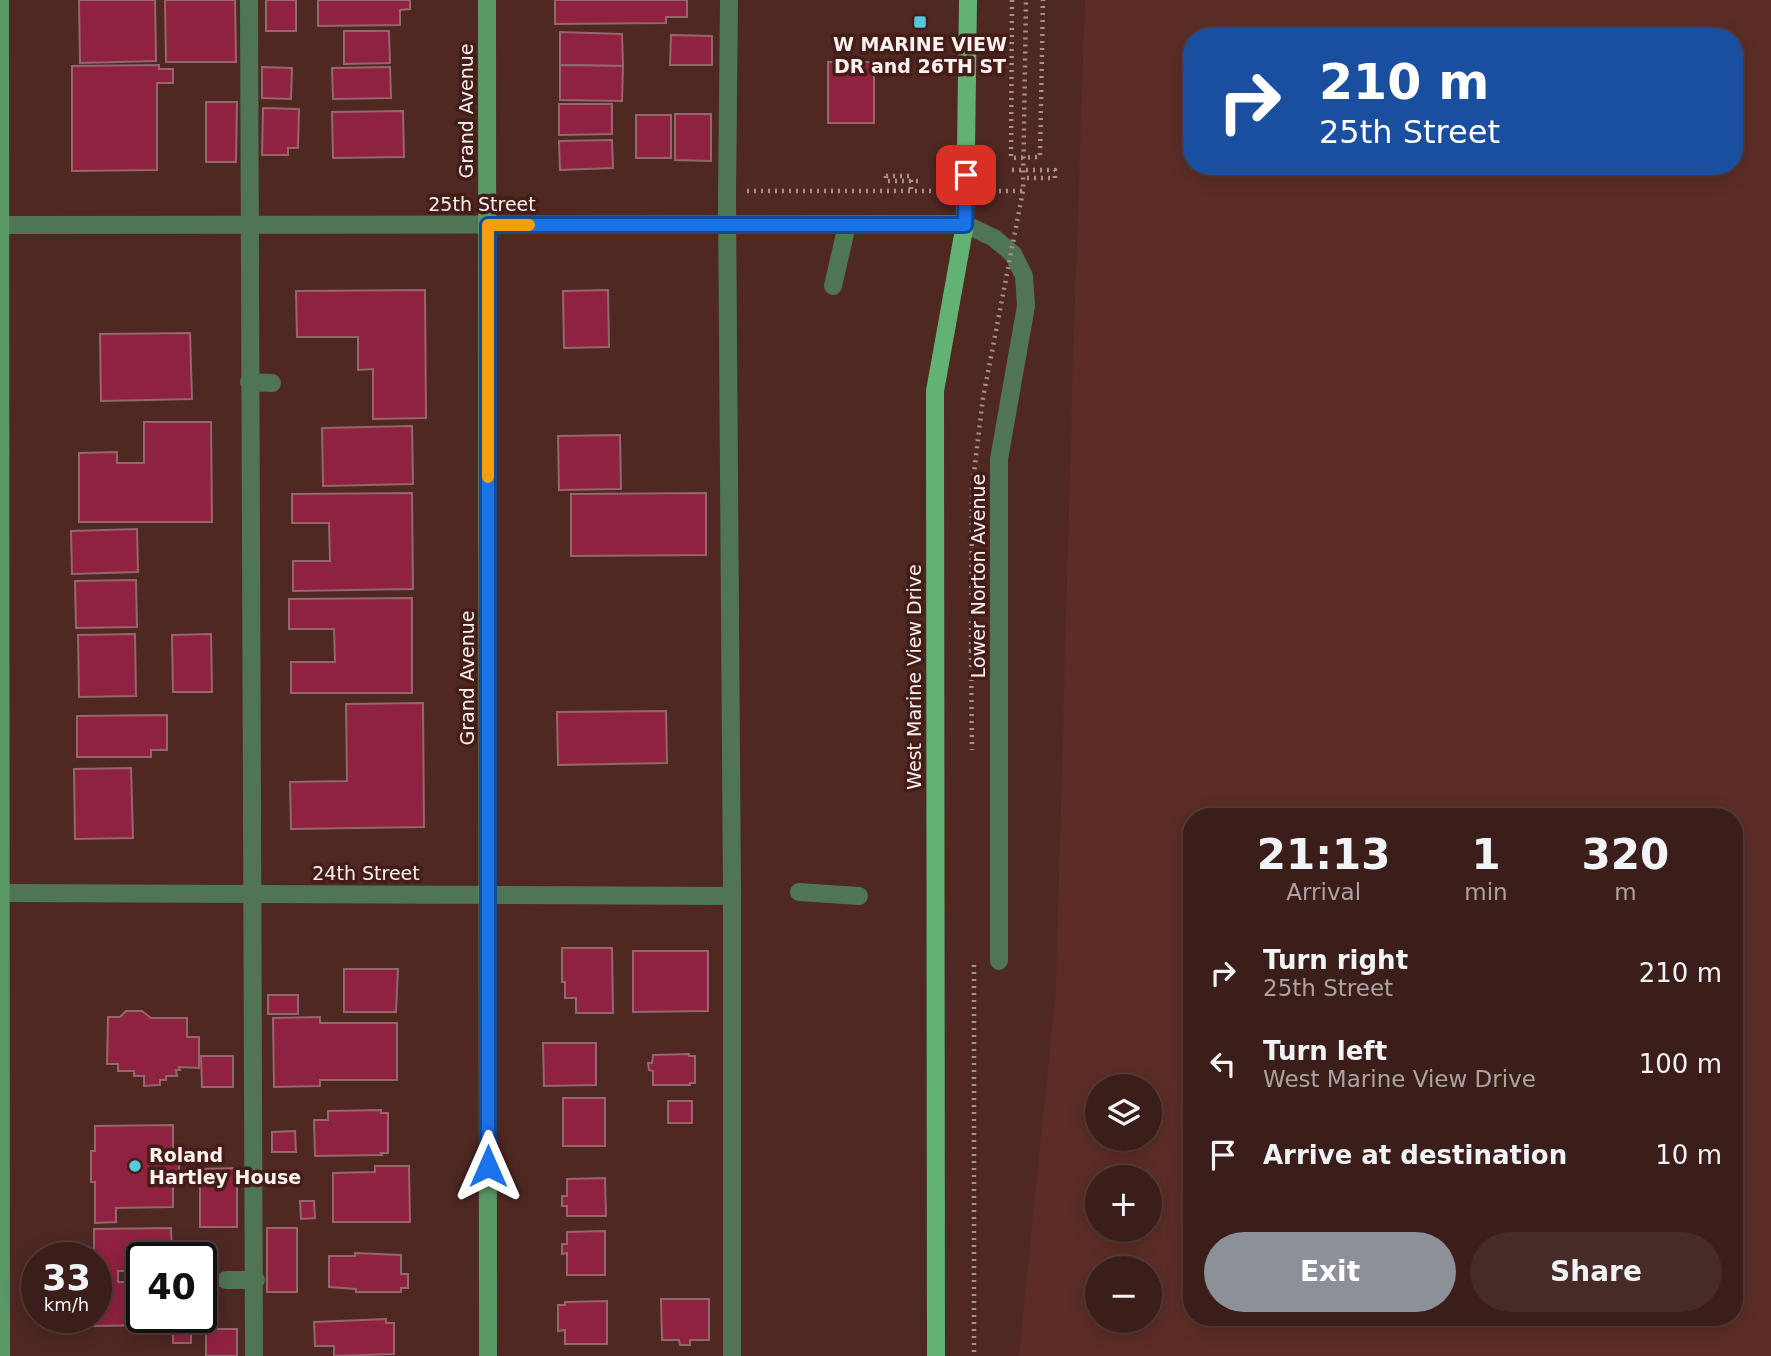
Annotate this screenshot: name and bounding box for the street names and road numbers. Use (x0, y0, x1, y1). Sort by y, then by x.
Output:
street label: Grand Avenue (455, 44, 477, 178)
street label: 25th Street (428, 193, 536, 215)
street label: Lower Norton Avenue (967, 474, 989, 678)
street label: West Marine View Drive (903, 564, 925, 790)
street label: Grand Avenue (456, 611, 478, 745)
street label: 24th Street (312, 862, 420, 884)

